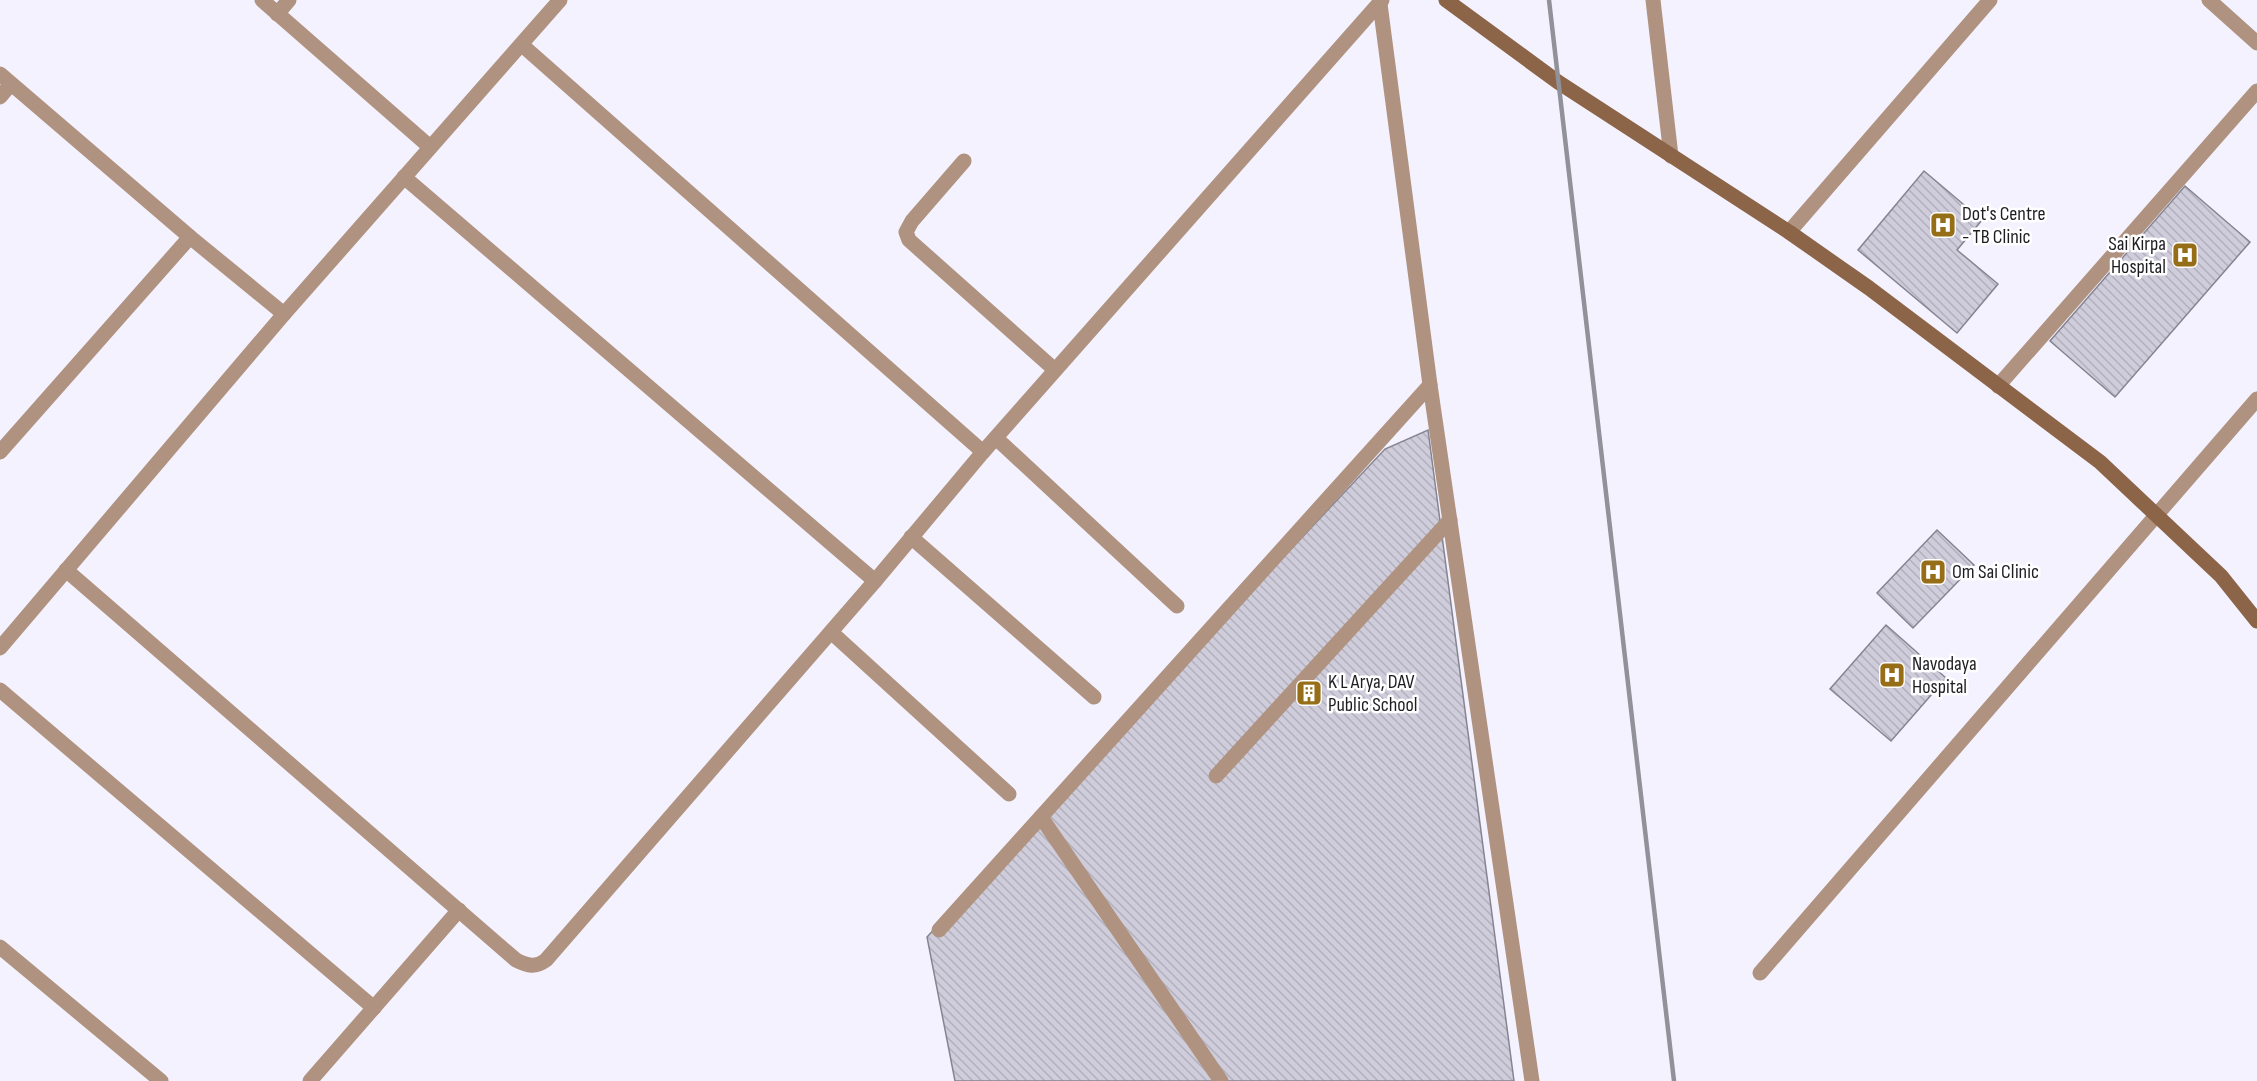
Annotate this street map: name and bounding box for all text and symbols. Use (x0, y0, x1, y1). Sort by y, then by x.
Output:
place label: Dot's Centre - TB Clinic (1962, 202, 2046, 249)
hospital icon: Dot's Centre - TB Clinic (1928, 210, 1958, 240)
place label: Sai Kirpa Hospital (2108, 232, 2166, 279)
hospital icon: Sai Kirpa Hospital (2170, 240, 2200, 270)
hospital icon: Om Sai Clinic (1918, 557, 1948, 587)
place label: Om Sai Clinic (1952, 560, 2039, 584)
place label: Navodaya Hospital (1912, 652, 1977, 699)
hospital icon: Navodaya Hospital (1877, 660, 1907, 690)
place label: K L Arya, DAV Public School (1328, 670, 1418, 717)
building icon: K L Arya, DAV Public School (1294, 678, 1324, 708)

